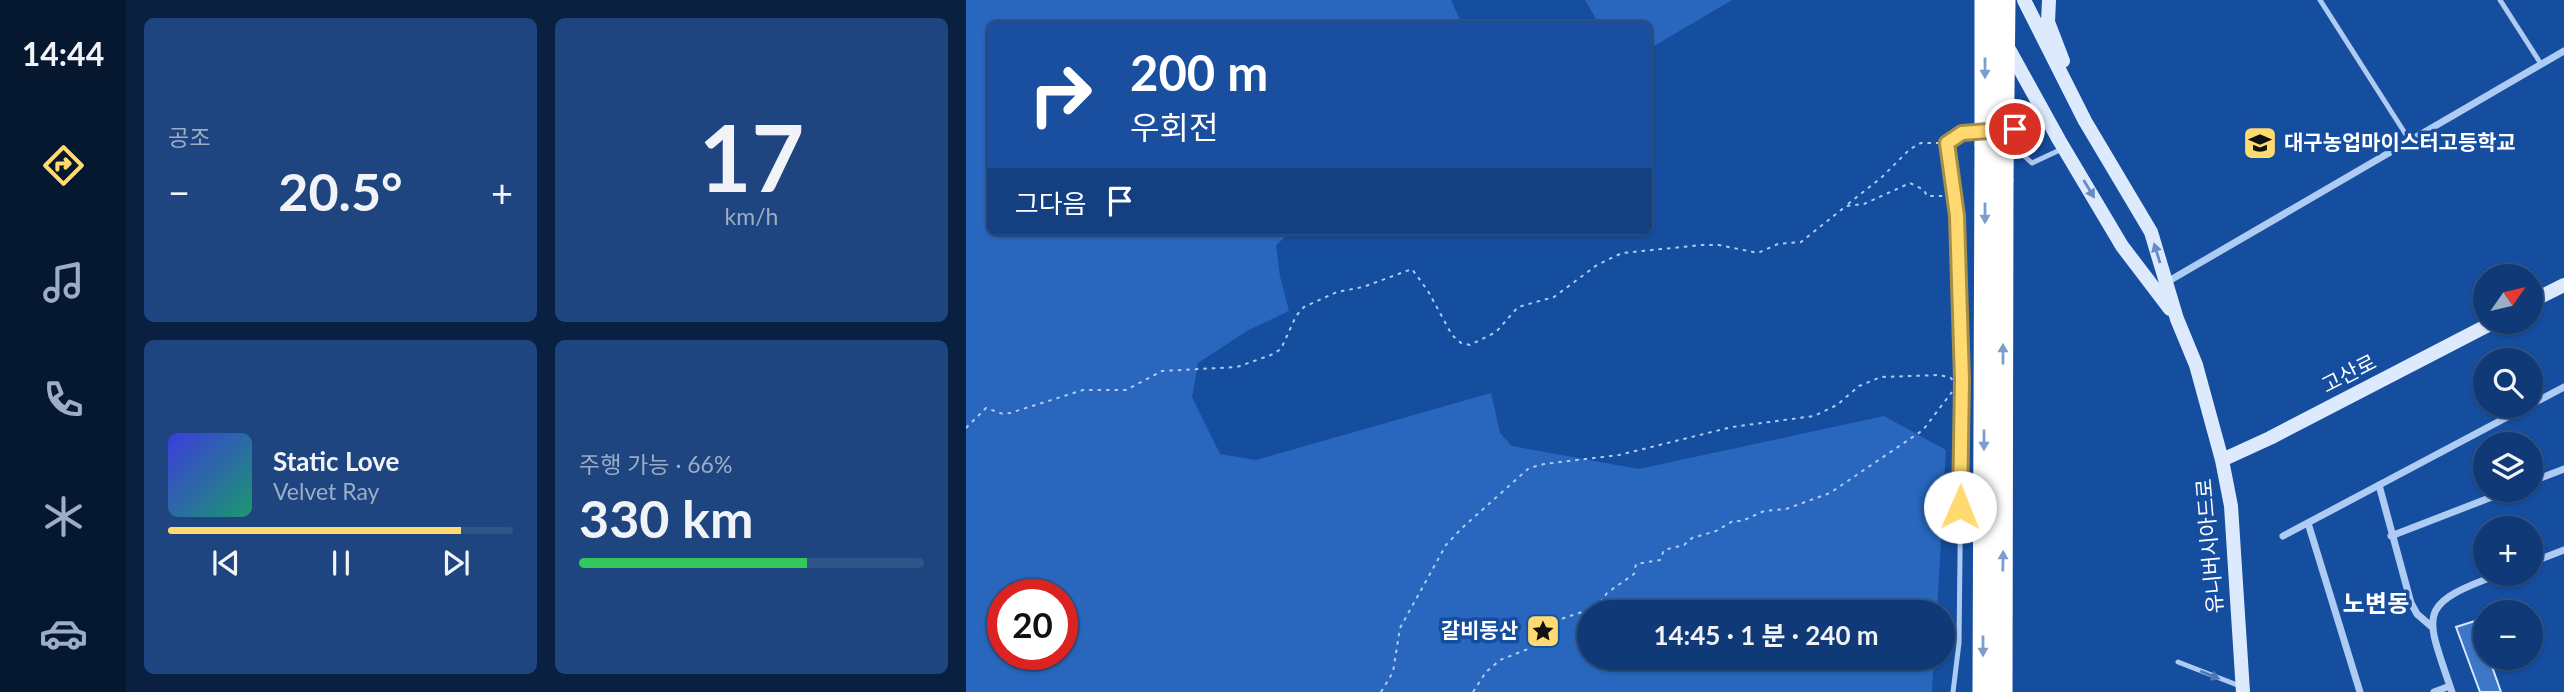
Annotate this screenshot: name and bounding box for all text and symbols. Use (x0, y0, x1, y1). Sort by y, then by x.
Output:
text: 14:44 (22, 34, 104, 73)
text: 200 m (1130, 43, 1268, 101)
icon: right (1015, 49, 1106, 140)
one-way arrow (1979, 57, 1991, 79)
pin (1985, 99, 2045, 159)
text: 17 (699, 102, 804, 211)
text: 우회전 (1130, 107, 1218, 146)
icon: arrive (1996, 110, 2034, 148)
text: 공조 (168, 123, 210, 151)
school or university icon: 대구농업마이스터고등학교 (2241, 124, 2279, 162)
place label: 대구농업마이스터고등학교 (2284, 129, 2516, 154)
icon: directions (39, 141, 88, 190)
text: 20.5° (278, 160, 403, 222)
text: − (168, 169, 190, 215)
text: + (491, 169, 513, 215)
one-way arrow (2082, 180, 2095, 199)
icon: arrive (1101, 182, 1139, 220)
text: 그다음 (1015, 187, 1087, 219)
text: km/h (725, 202, 778, 230)
one-way arrow (1979, 202, 1991, 224)
one-way arrow (2152, 243, 2162, 264)
icon: music (39, 258, 88, 307)
north arrow (2473, 264, 2543, 334)
map controls (2473, 264, 2543, 670)
one-way arrow (1997, 343, 2009, 365)
street label: 고산로 (2317, 348, 2380, 397)
button: search (2473, 348, 2543, 418)
icon: phone (39, 375, 88, 424)
one-way arrow (1978, 430, 1990, 452)
button: layers (2473, 432, 2543, 502)
text: Static Love (273, 445, 400, 477)
text: 주행 가능 · 66% (579, 450, 732, 478)
position arrow (1923, 470, 1997, 544)
text: Velvet Ray (273, 477, 379, 505)
street label: 유니버시아드로 (2190, 478, 2227, 615)
text: 330 km (579, 487, 753, 549)
icon: climate (39, 492, 88, 541)
button: + (2473, 516, 2543, 586)
icon: previous (207, 544, 245, 582)
icon: pause (322, 544, 360, 582)
icon: next (437, 544, 475, 582)
one-way arrow (1997, 550, 2009, 572)
speed limit sign: 20 (987, 579, 1078, 670)
district label: 노변동 (2343, 588, 2409, 617)
button: − (2473, 600, 2543, 670)
icon: car (39, 609, 88, 658)
place icon: 갈비동산 (1524, 612, 1562, 650)
place label: 갈비동산 (1441, 617, 1518, 642)
text: 14:45 · 1 분 · 240 m (1653, 619, 1879, 651)
one-way arrow (1977, 636, 1989, 658)
one-way arrow (2200, 669, 2221, 680)

